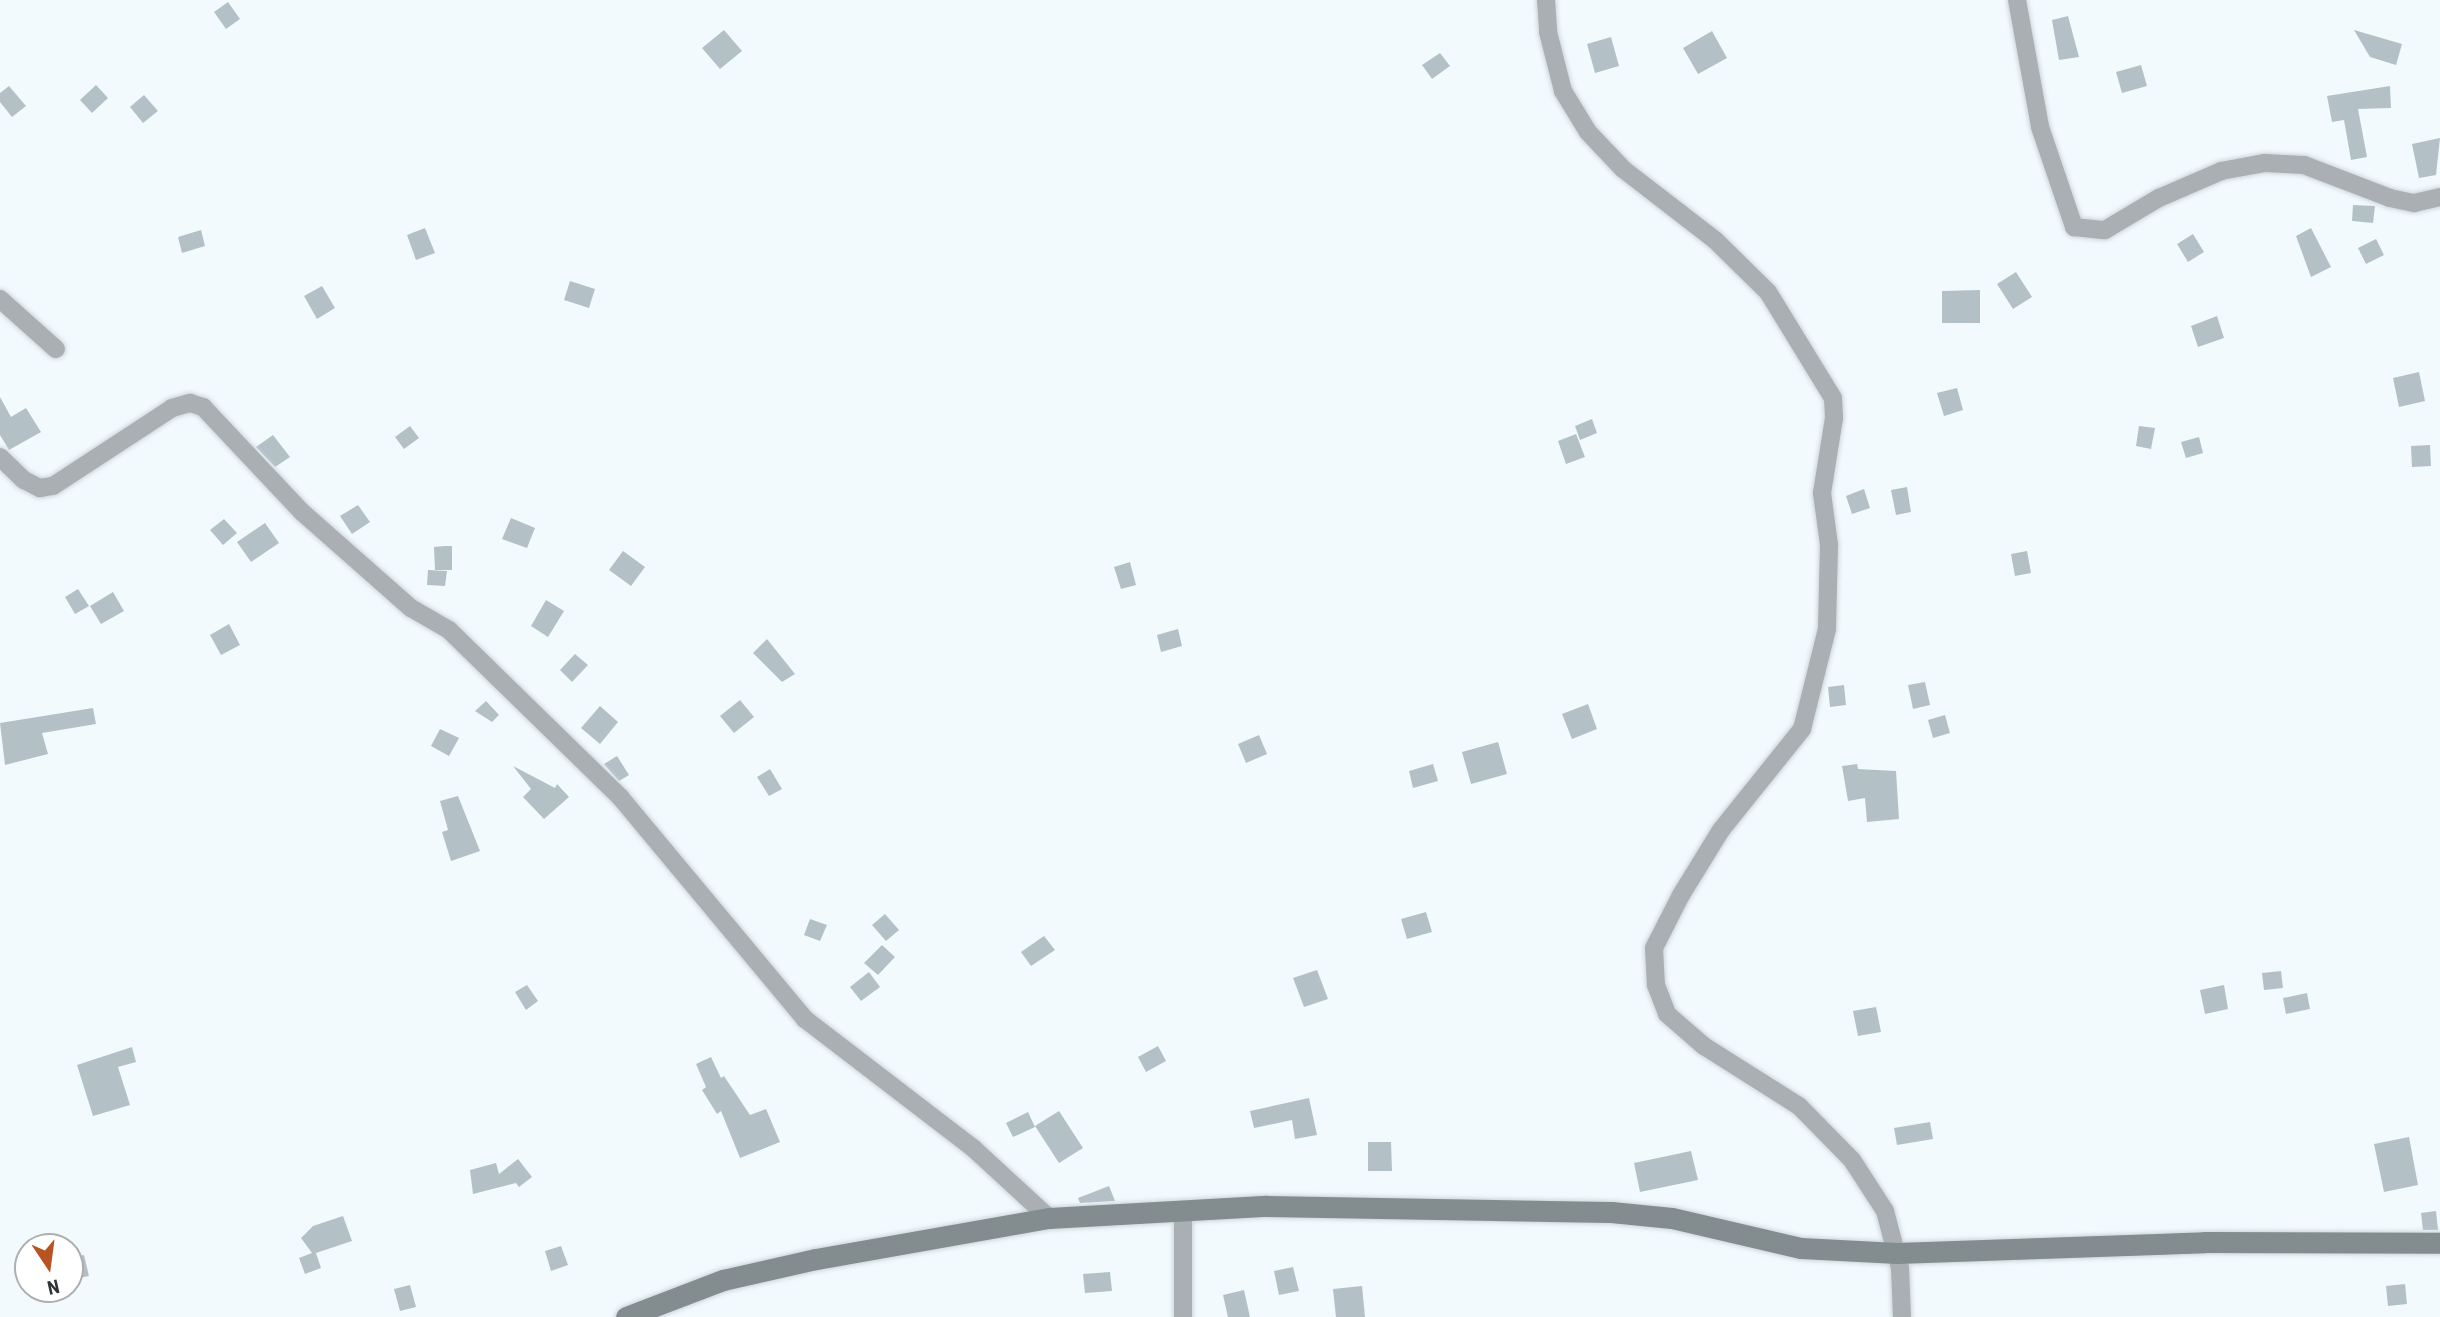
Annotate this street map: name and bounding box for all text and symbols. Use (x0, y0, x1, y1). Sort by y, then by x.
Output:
north arrow (14, 1233, 84, 1303)
text: N (45, 1274, 62, 1300)

